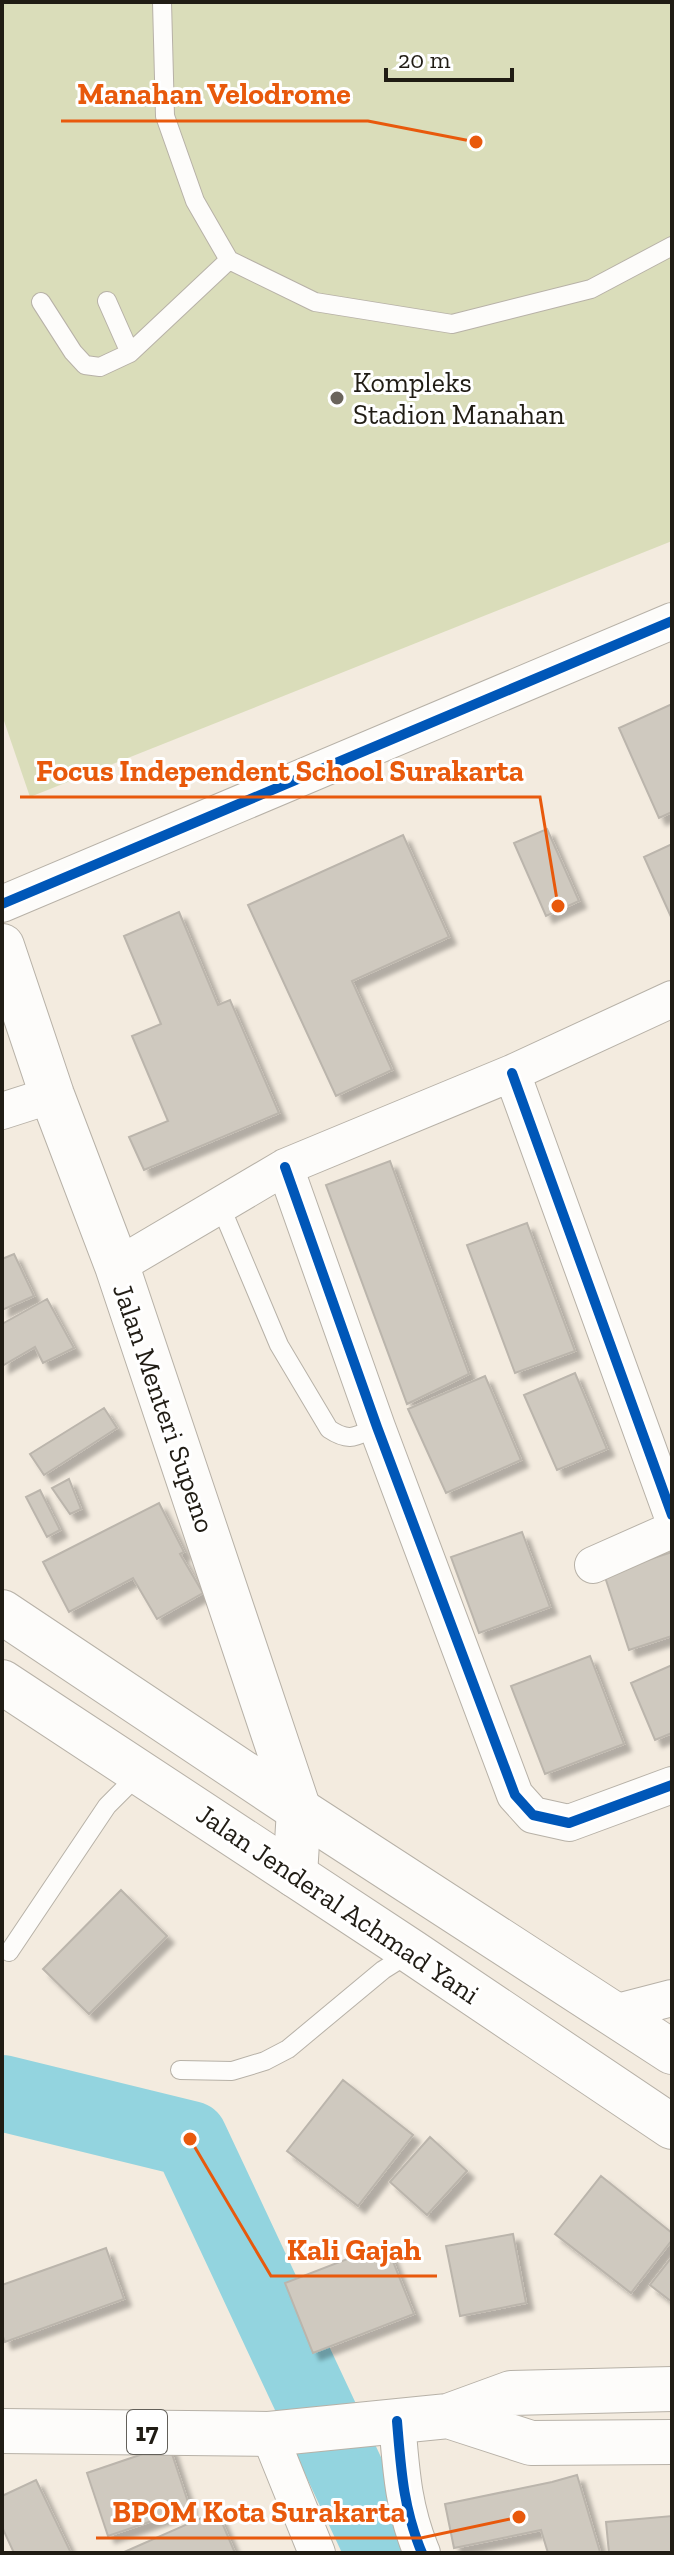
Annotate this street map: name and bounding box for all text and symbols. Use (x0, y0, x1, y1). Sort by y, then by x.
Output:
scale bar (386, 32, 512, 82)
text: 20 m (398, 45, 451, 74)
callout: Manahan Velodrome (61, 67, 368, 121)
text: Manahan Velodrome (77, 76, 351, 112)
place label: Kompleks Stadion Manahan (353, 366, 565, 431)
marker: Kompleks Stadion Manahan (328, 389, 346, 407)
callout: Focus Independent School Surakarta (20, 743, 540, 797)
text: Focus Independent School Surakarta (36, 753, 524, 789)
street label: Jalan Menteri Supeno (106, 1279, 222, 1537)
street label: Jalan Jenderal Achmad Yani (190, 1797, 486, 2011)
callout: Kali Gajah (271, 2222, 437, 2276)
text: Kali Gajah (287, 2232, 422, 2268)
road number: 17 (127, 2410, 167, 2454)
callout: BPOM Kota Surakarta (96, 2484, 421, 2538)
text: BPOM Kota Surakarta (112, 2494, 406, 2530)

